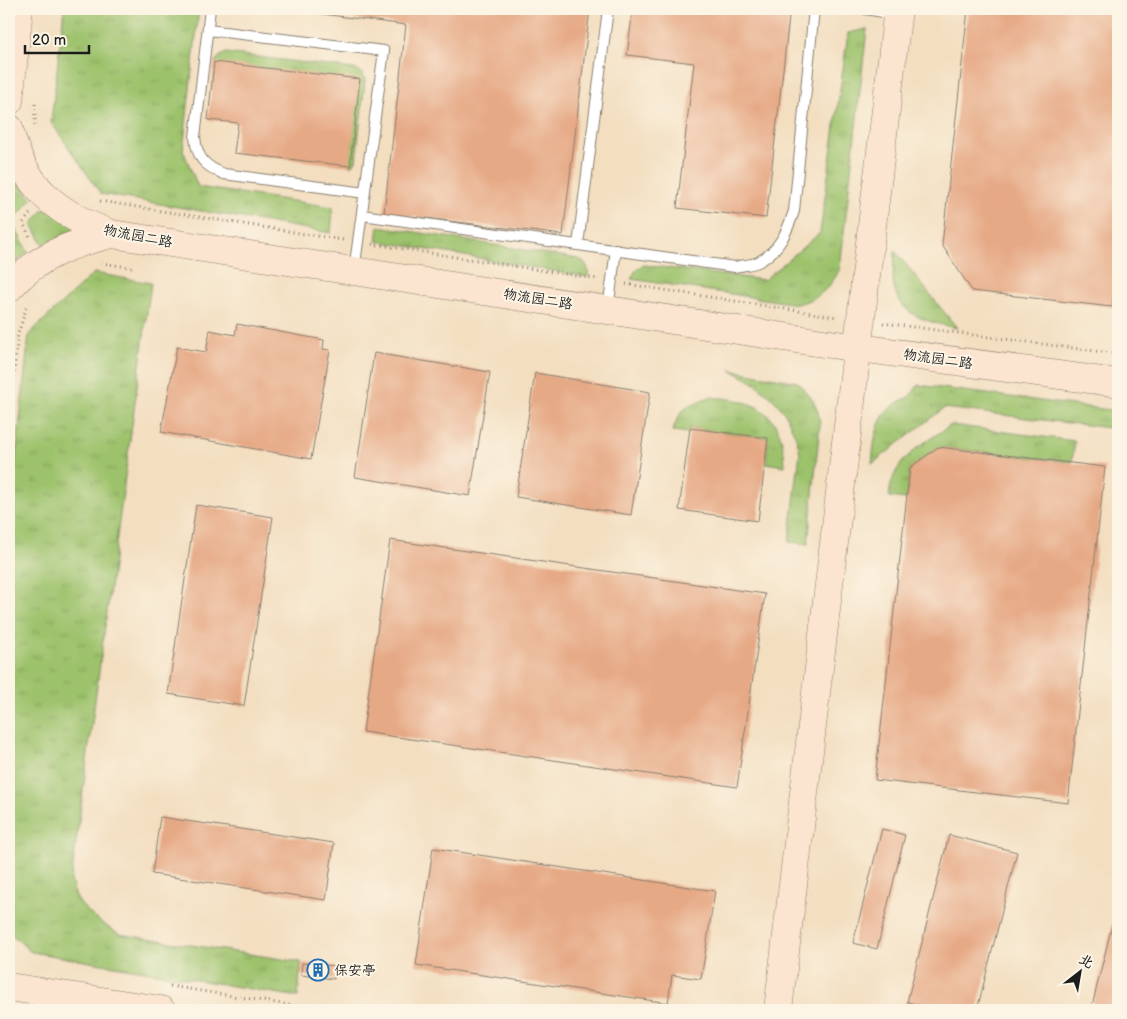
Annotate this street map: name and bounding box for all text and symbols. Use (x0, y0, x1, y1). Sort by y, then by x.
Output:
scale bar (25, 22, 89, 54)
text: 20 m (32, 31, 66, 50)
street label: 物流园二路 (102, 221, 174, 251)
street label: 物流园二路 (502, 285, 574, 313)
street label: 物流园二路 (902, 346, 974, 372)
north arrow (1054, 946, 1104, 996)
text: 北 (1076, 950, 1097, 972)
building icon: 保安亭 (306, 958, 330, 982)
place label: 保安亭 (334, 962, 376, 979)

